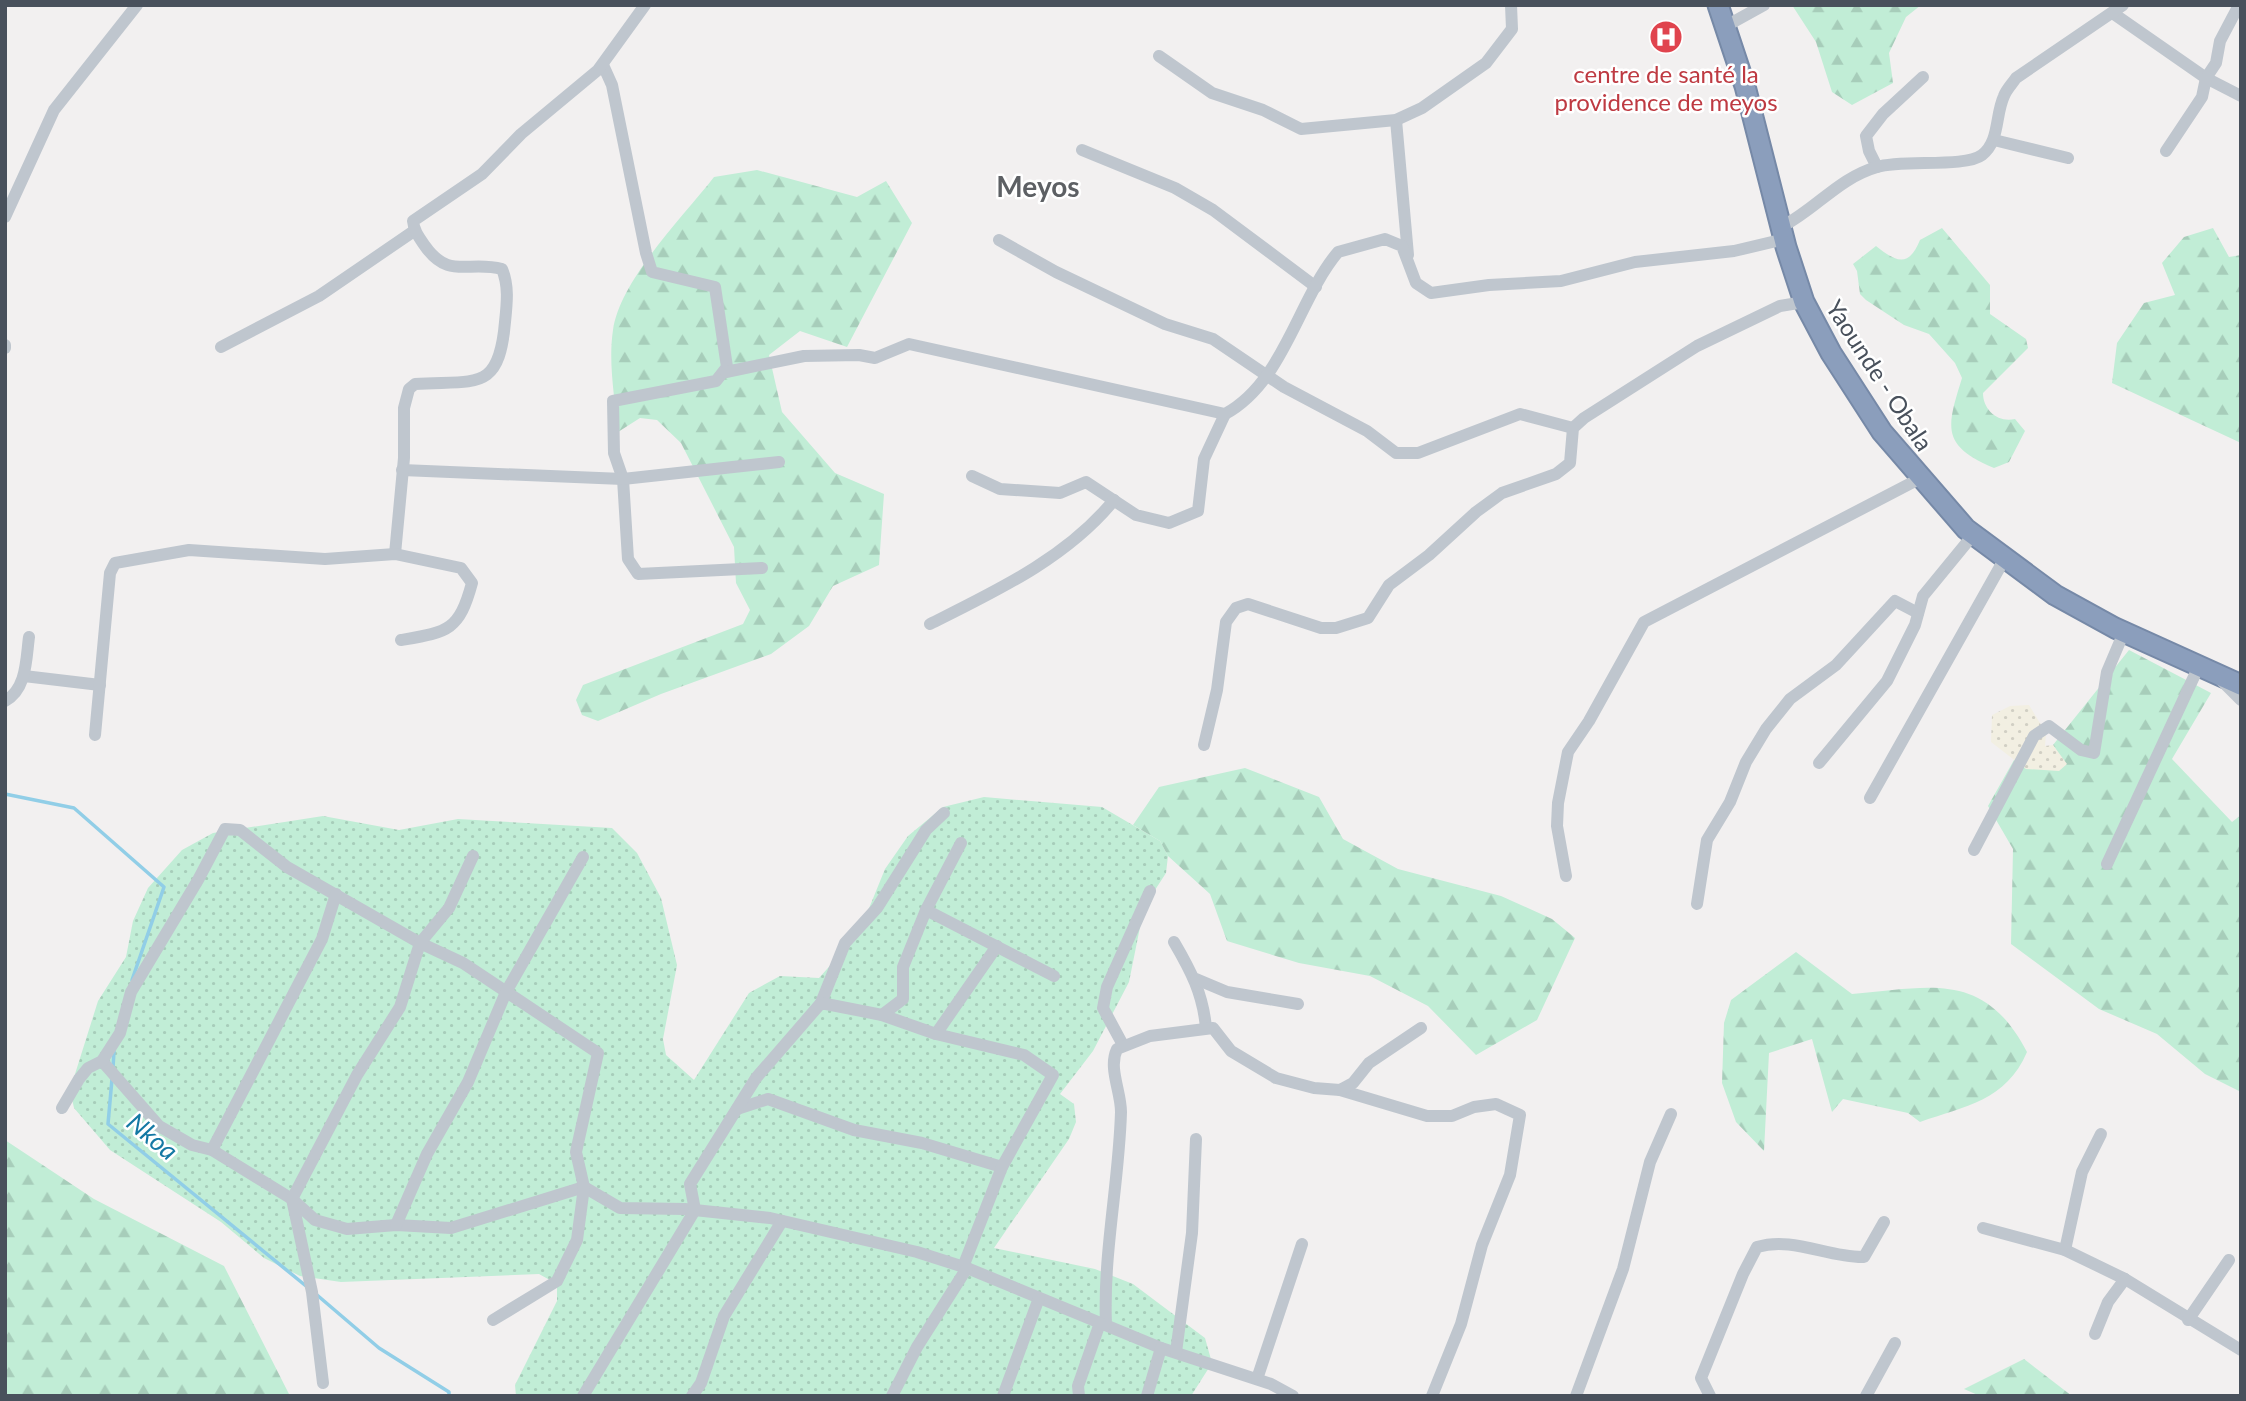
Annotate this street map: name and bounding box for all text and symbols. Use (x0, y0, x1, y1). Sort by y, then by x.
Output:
hospital icon: centre de santé la providence de meyos (1647, 18, 1685, 56)
place label: centre de santé la providence de meyos (1554, 59, 1778, 116)
district label: Meyos (996, 169, 1080, 203)
street label: Yaounde - Obala (1820, 294, 1940, 456)
water label: Nkoa (121, 1106, 185, 1166)

